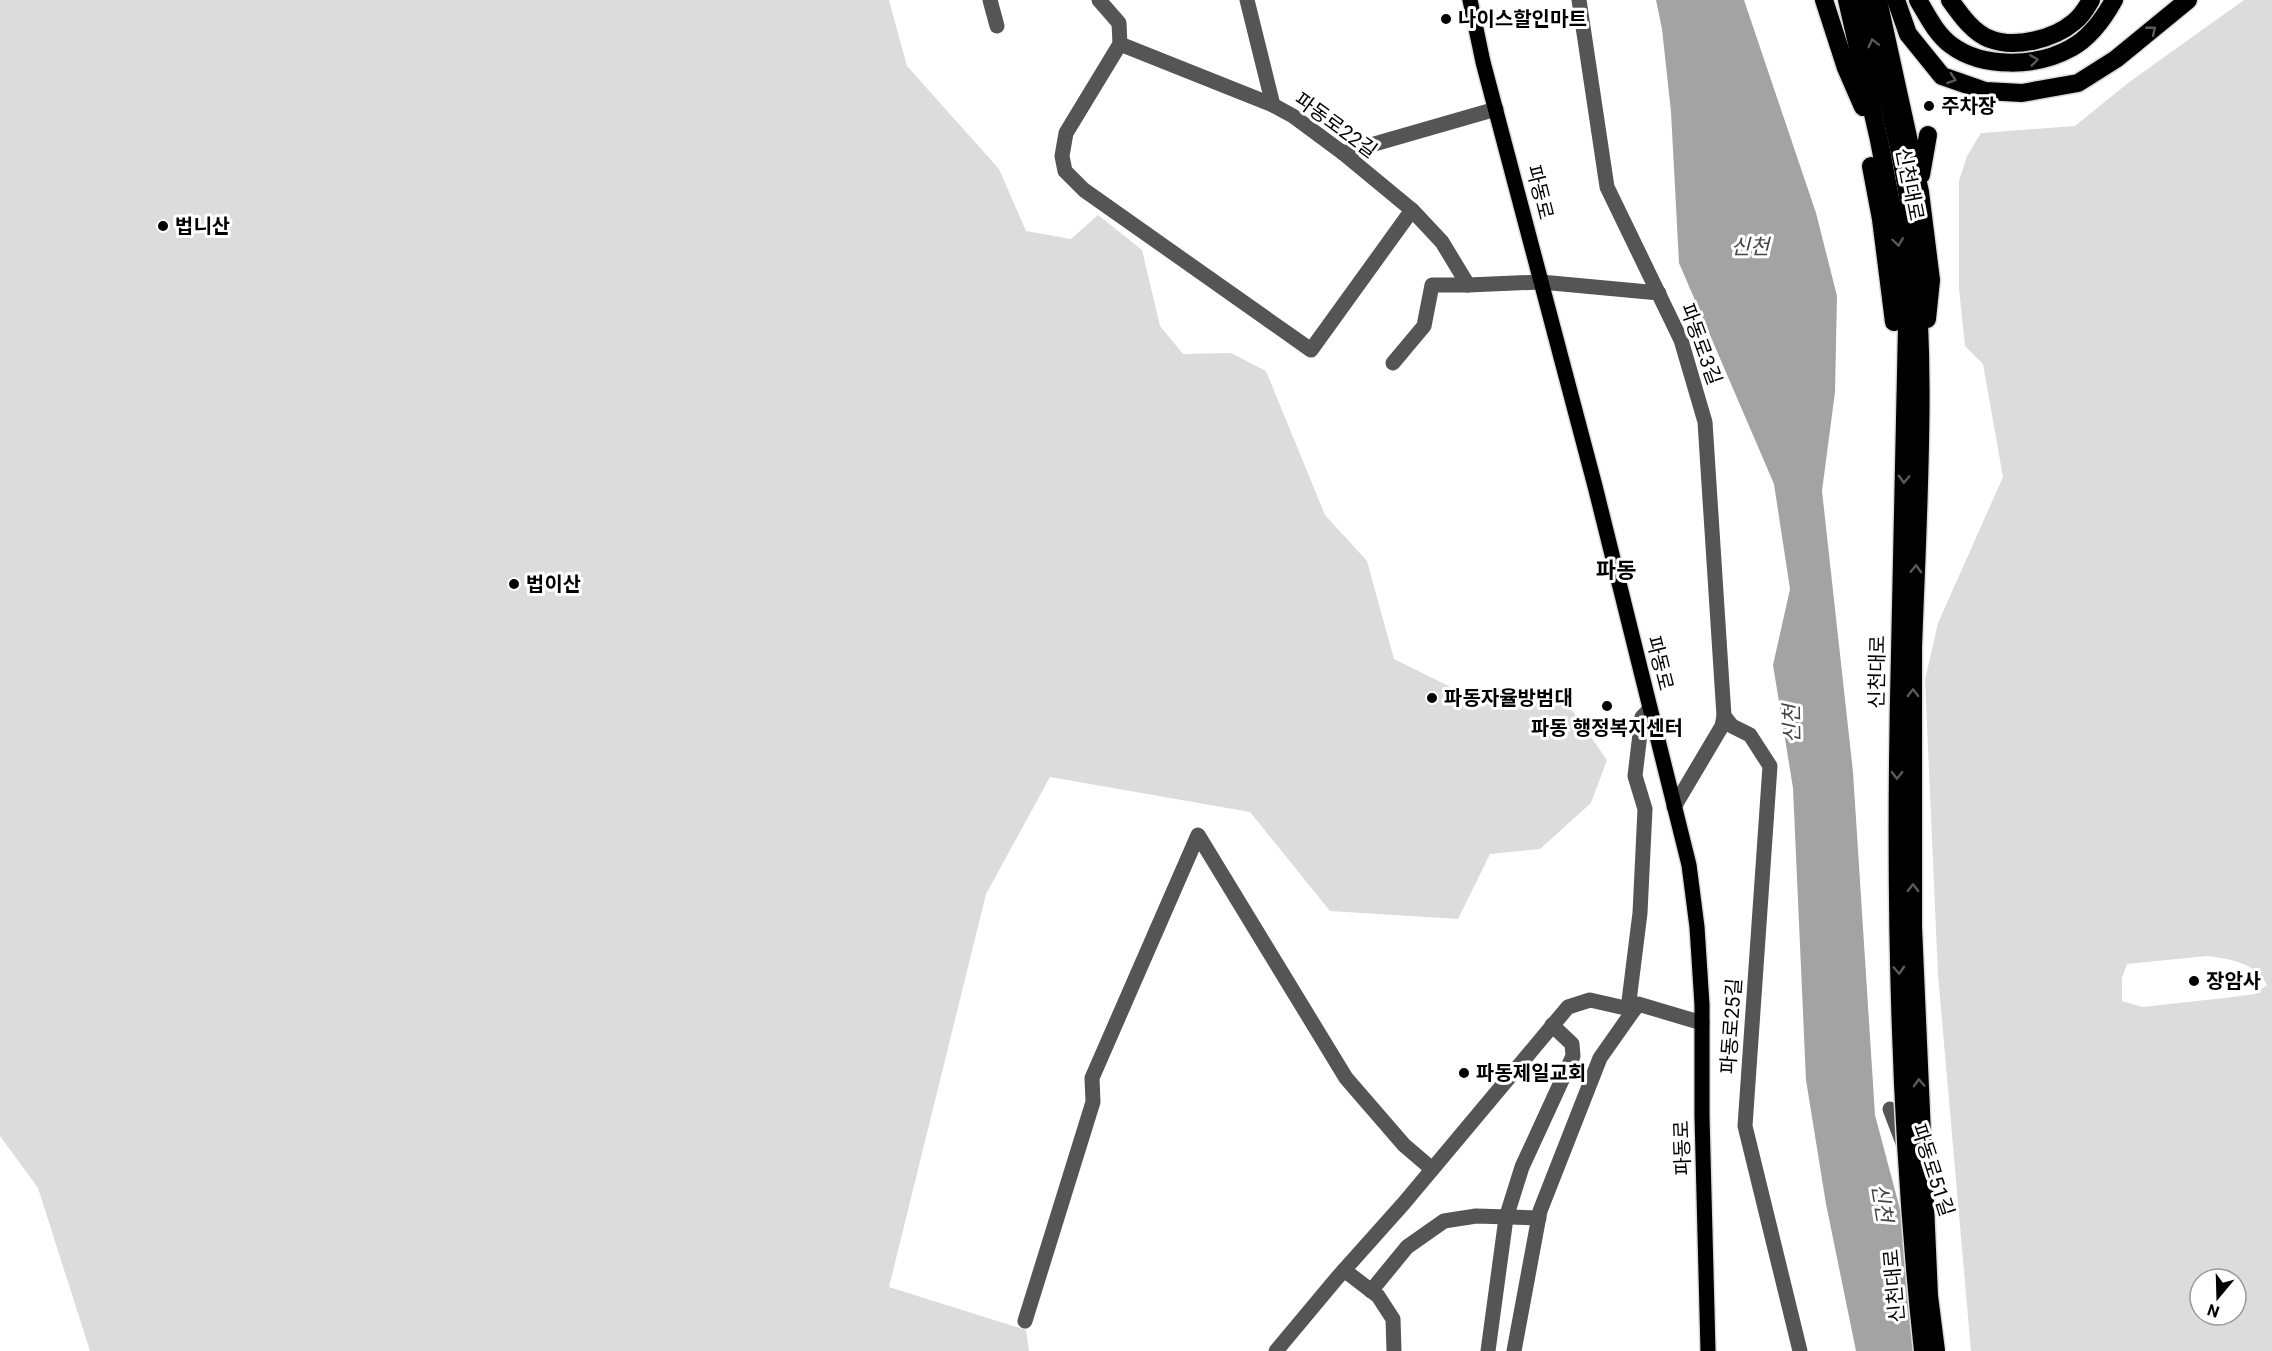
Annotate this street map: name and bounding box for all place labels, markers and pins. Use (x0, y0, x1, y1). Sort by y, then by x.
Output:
place label: 나이스할인마트 (1458, 7, 1587, 31)
marker: 나이스할인마트 (1439, 12, 1453, 26)
place label: 주차장 (1941, 94, 1996, 118)
marker: 주차장 (1922, 99, 1936, 113)
place label: 법니산 (175, 214, 230, 238)
marker: 법니산 (156, 219, 170, 233)
place label: 법이산 (526, 572, 581, 596)
marker: 법이산 (507, 577, 521, 591)
place label: 파동자율방범대 (1444, 686, 1573, 710)
marker: 파동자율방범대 (1425, 691, 1439, 705)
marker: 파동 행정복지센터 (1600, 699, 1614, 713)
place label: 파동 행정복지센터 (1531, 716, 1683, 740)
place label: 장암사 (2206, 969, 2261, 993)
marker: 장암사 (2187, 974, 2201, 988)
place label: 파동제일교회 (1476, 1061, 1586, 1085)
marker: 파동제일교회 (1457, 1066, 1471, 1080)

